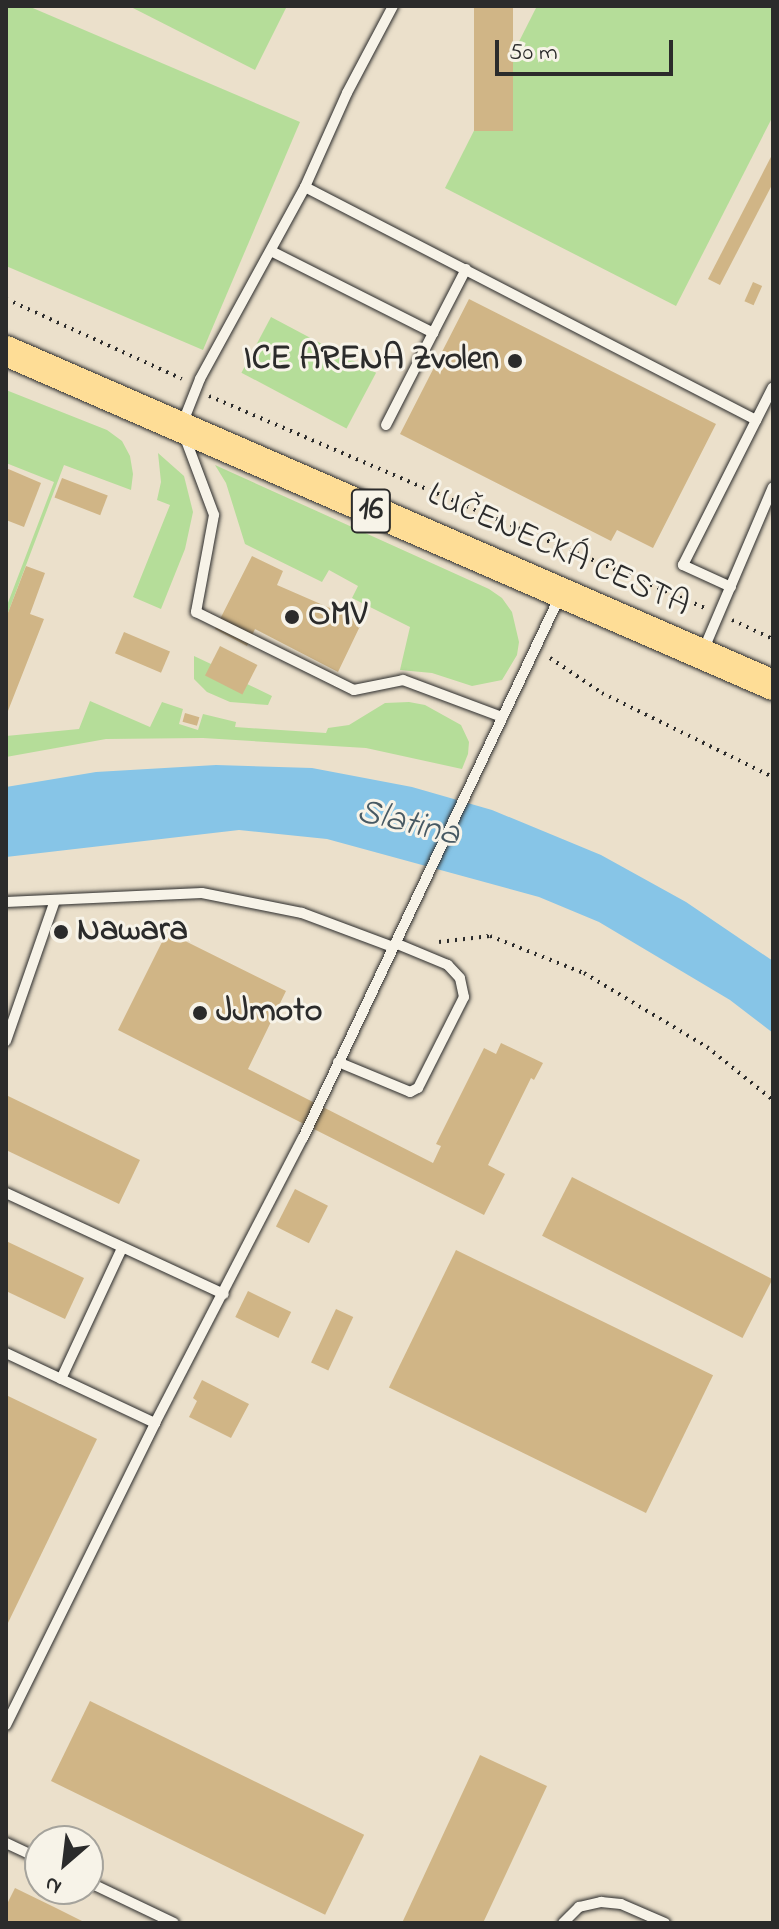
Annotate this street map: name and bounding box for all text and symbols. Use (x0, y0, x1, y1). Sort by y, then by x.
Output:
scale bar (499, 24, 677, 74)
text: 50 m (509, 36, 558, 71)
place label: ICE ARENA Zvolen (244, 341, 499, 381)
marker: ICE ARENA Zvolen (506, 352, 524, 370)
street label: LUČENECKÁ CESTA (420, 475, 696, 627)
road number: 16 (349, 483, 393, 539)
place label: OMV (308, 597, 367, 637)
marker: OMV (283, 608, 301, 626)
water label: Slatina (352, 790, 464, 858)
place label: Nawara (77, 912, 188, 952)
marker: Nawara (52, 923, 70, 941)
place label: JJmoto (216, 993, 322, 1033)
marker: JJmoto (191, 1004, 209, 1022)
north arrow (24, 1825, 104, 1905)
text: N (40, 1867, 68, 1902)

